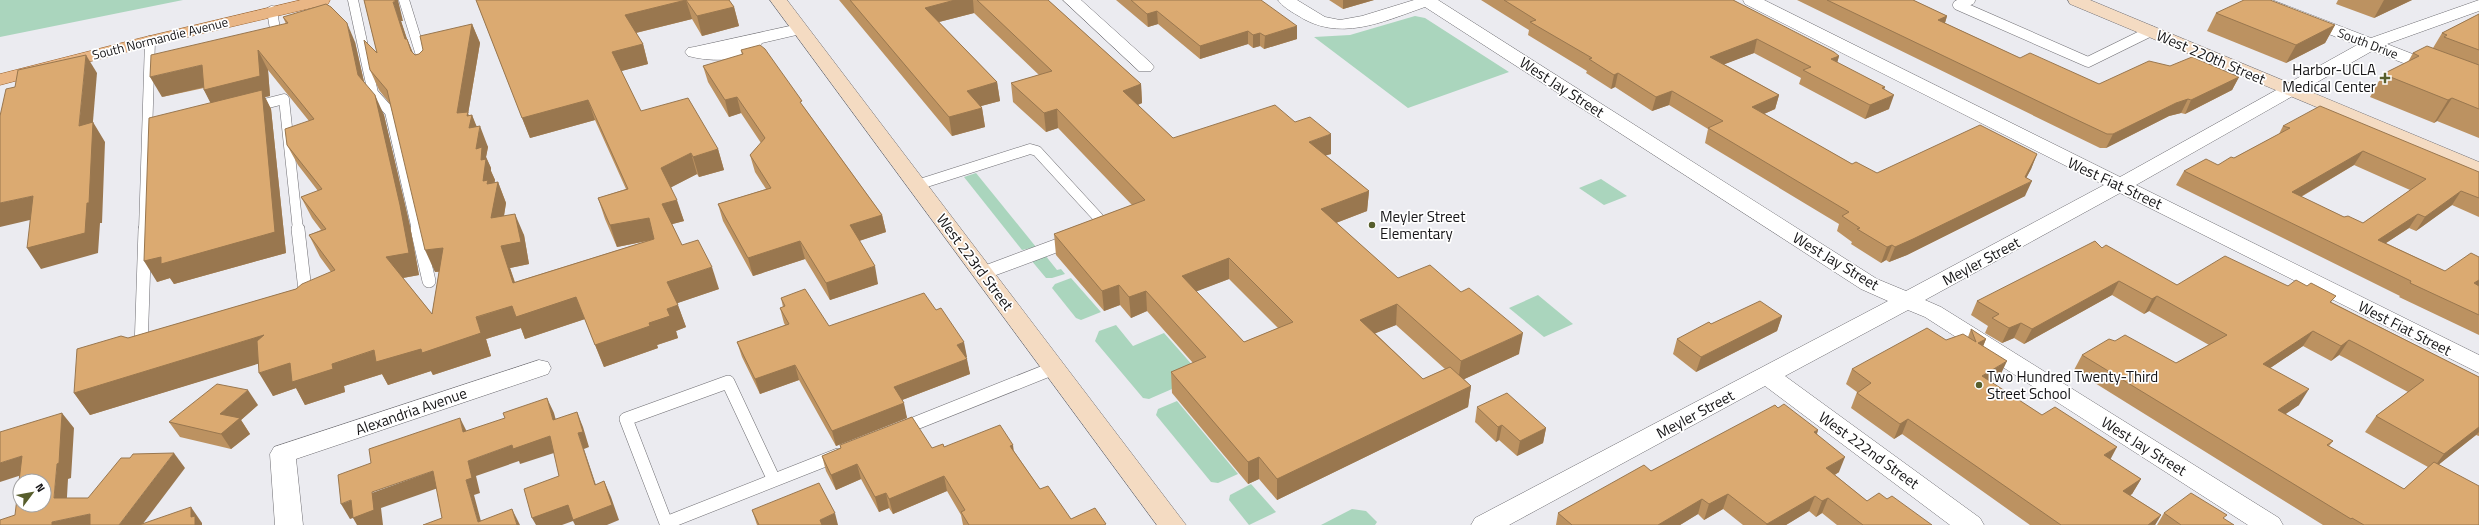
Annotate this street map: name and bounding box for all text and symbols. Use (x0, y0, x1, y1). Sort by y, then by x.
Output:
street label: South Normandie Avenue (90, 11, 230, 65)
street label: South Drive (2335, 22, 2401, 64)
street label: West 220th Street (2153, 24, 2270, 91)
street label: West Jay Street (1515, 51, 1610, 123)
place label: Harbor-UCLA Medical Center (2282, 58, 2376, 98)
marker: Harbor-UCLA Medical Center (2379, 72, 2391, 84)
street label: West Fiat Street (2064, 151, 2167, 215)
place label: Meyler Street Elementary (1380, 205, 1466, 245)
street label: West 223rd Street (931, 209, 1020, 316)
marker: Meyler Street Elementary (1367, 220, 1377, 230)
street label: West Jay Street (1788, 226, 1884, 296)
street label: Meyler Street (1938, 230, 2025, 291)
street label: West Fiat Street (2354, 295, 2456, 362)
place label: Two Hundred Twenty-Third Street School (1987, 365, 2158, 405)
marker: Two Hundred Twenty-Third Street School (1974, 380, 1984, 390)
street label: Alexandria Avenue (352, 381, 470, 441)
street label: Meyler Street (1652, 383, 1739, 444)
street label: West 222nd Street (1814, 406, 1925, 495)
street label: West Jay Street (2097, 411, 2192, 482)
north arrow (12, 473, 52, 513)
text: N (32, 480, 49, 495)

